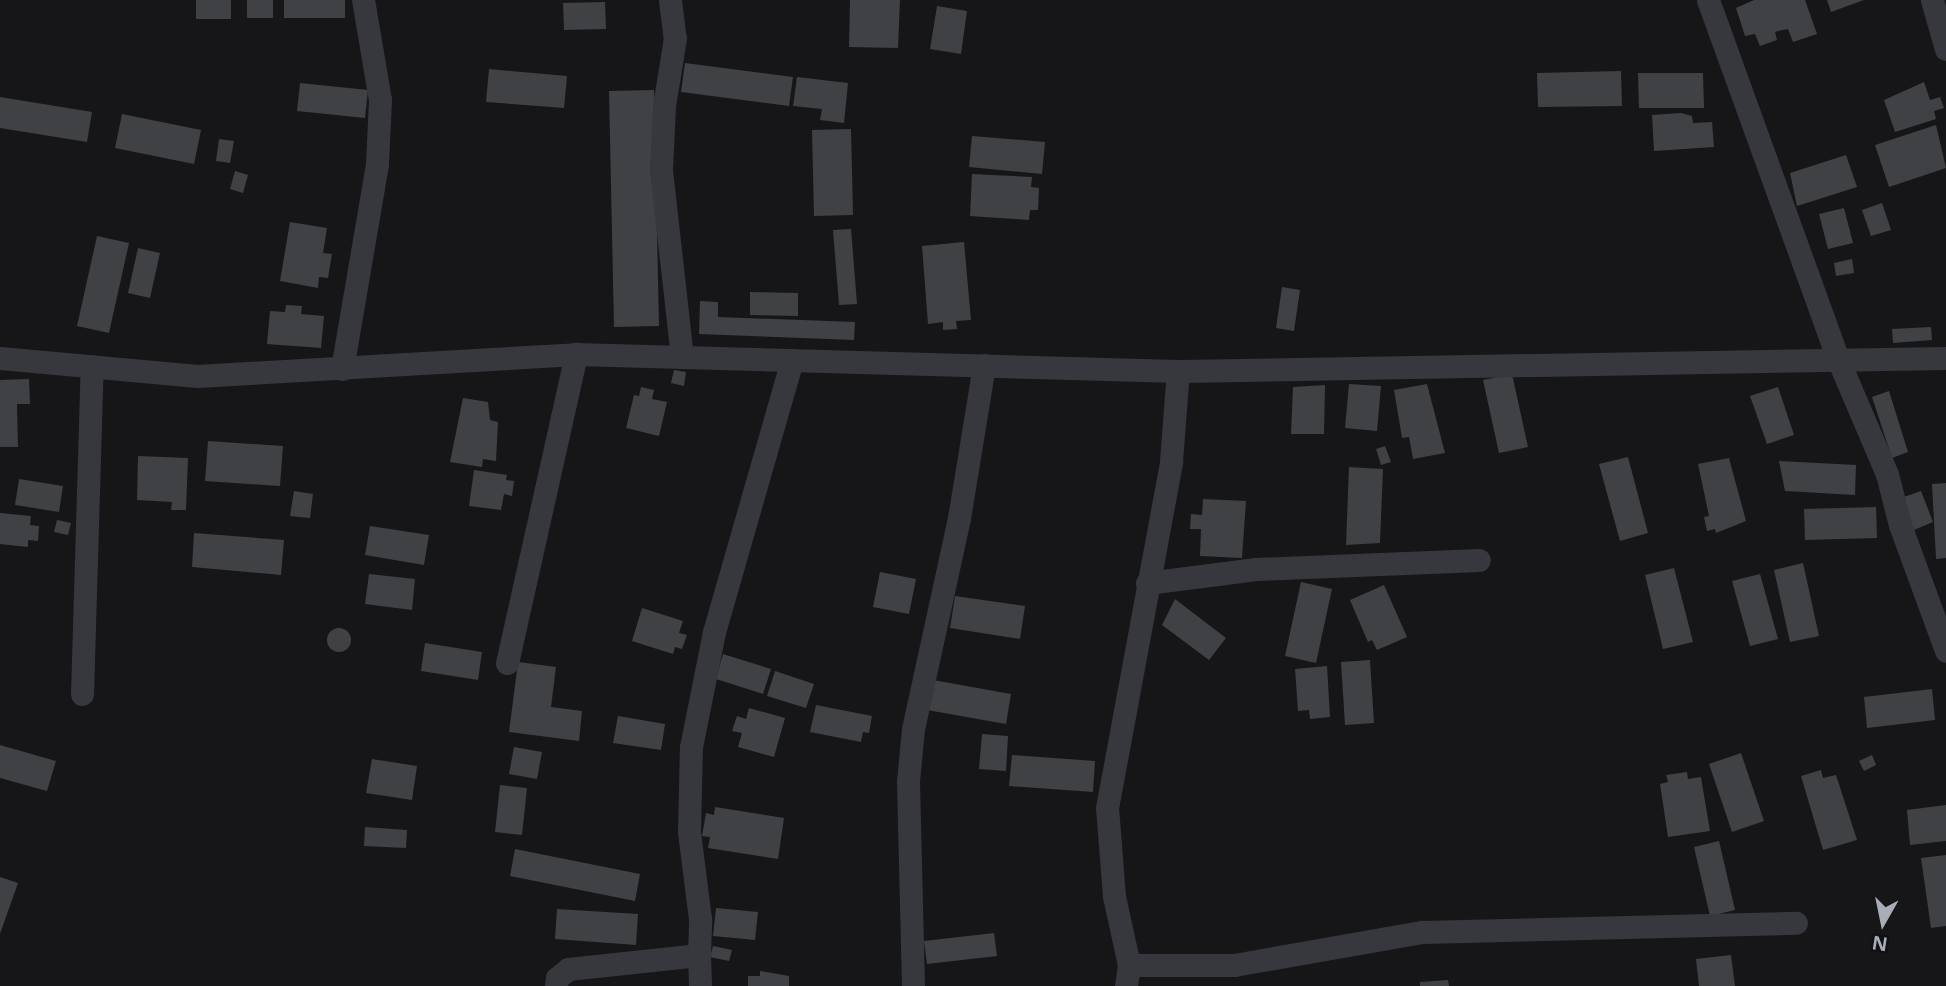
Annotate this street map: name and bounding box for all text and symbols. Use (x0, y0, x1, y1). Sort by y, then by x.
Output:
north arrow (1848, 888, 1918, 958)
text: N (1870, 930, 1889, 958)

